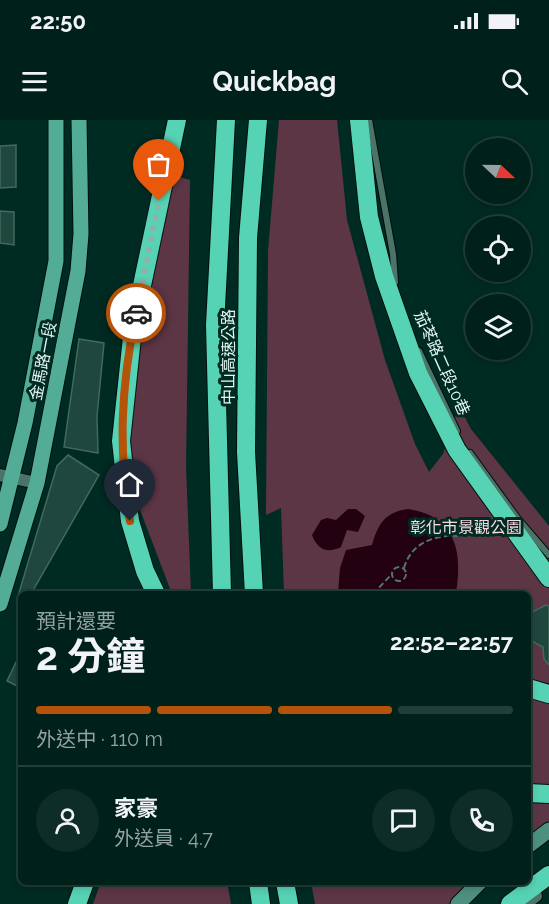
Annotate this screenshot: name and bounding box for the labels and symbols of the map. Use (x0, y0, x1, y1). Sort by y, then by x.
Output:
north arrow (465, 138, 531, 204)
pin (133, 139, 184, 201)
courier (106, 283, 166, 343)
street label: 茄苳路二段10巷 (410, 308, 474, 418)
street label: 中山高速公路 (219, 309, 238, 405)
street label: 金馬路一段 (26, 320, 60, 402)
pin (104, 459, 155, 521)
park label: 彰化市景觀公園 (410, 518, 522, 537)

